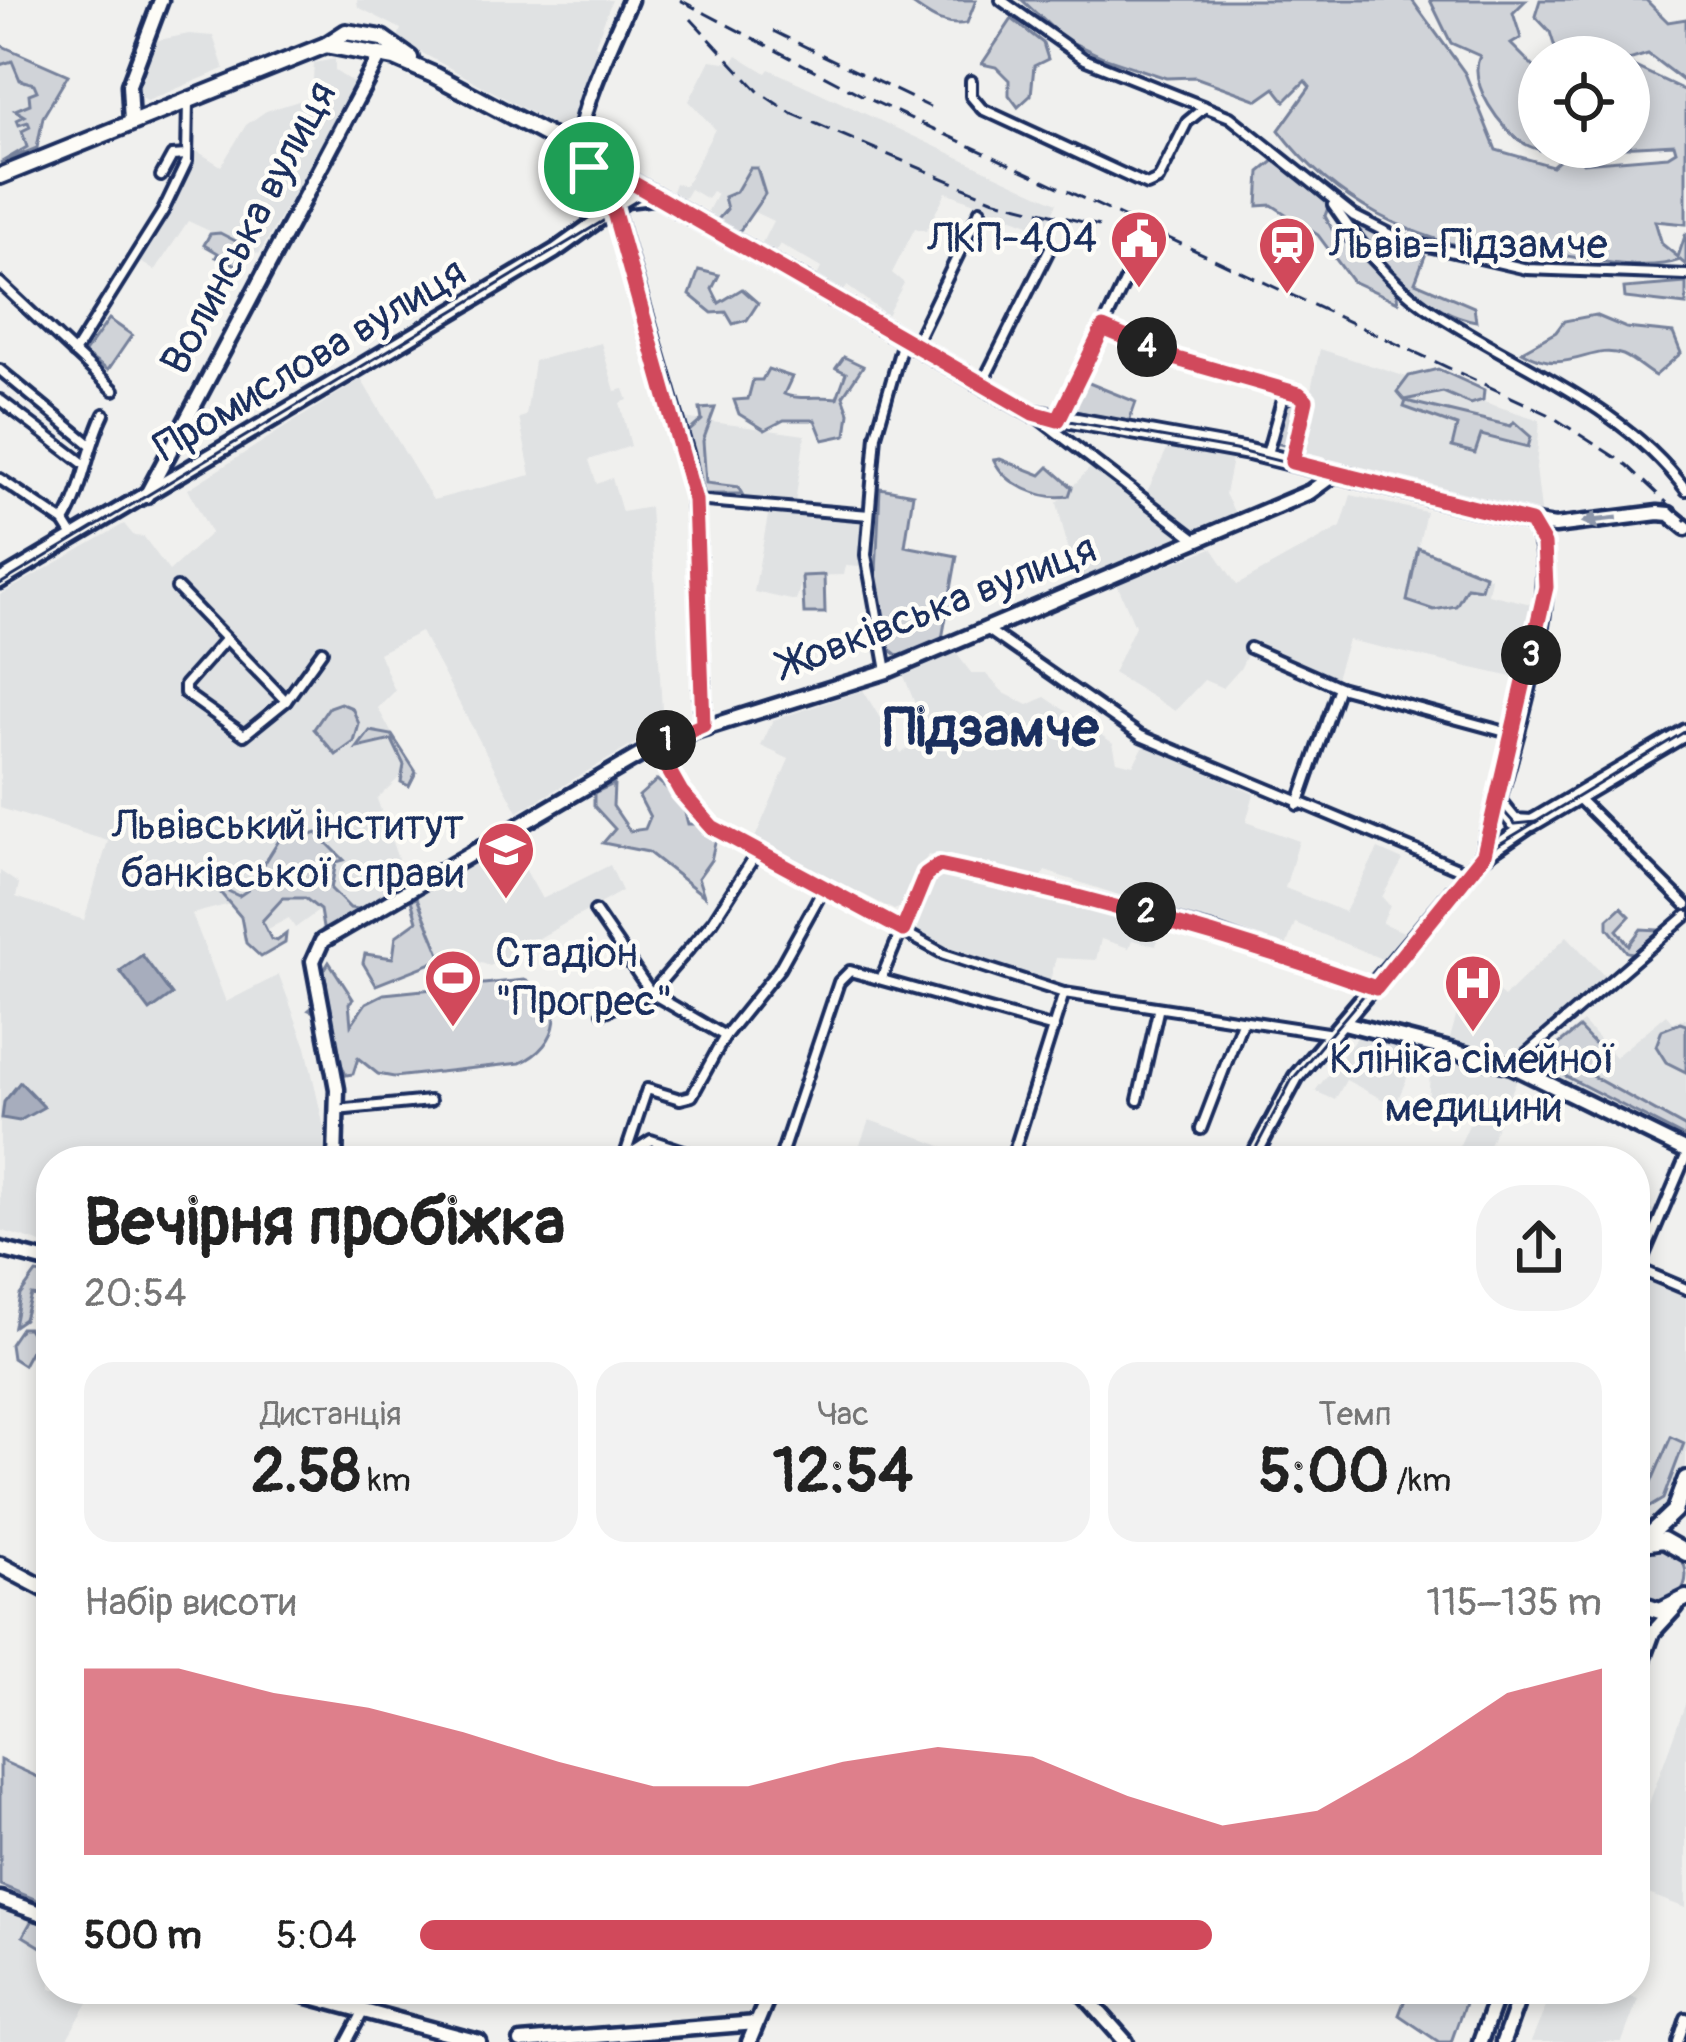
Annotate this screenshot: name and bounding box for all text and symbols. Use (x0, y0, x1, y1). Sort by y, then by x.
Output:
map controls (1518, 36, 1650, 168)
button: locate (1518, 36, 1650, 168)
street label: Волинська вулиця (150, 73, 348, 383)
pin (538, 116, 640, 218)
icon: arrive (556, 134, 622, 200)
public building icon: ЛКП-404 (1108, 208, 1170, 290)
place label: ЛКП-404 (926, 213, 1097, 265)
station icon: Львів-Підзамче (1256, 214, 1318, 296)
place label: Львів-Підзамче (1328, 219, 1608, 271)
street label: Промислова вулиця (145, 246, 475, 474)
pin: 4 (1117, 317, 1177, 377)
text: 4 (1137, 326, 1157, 367)
one-way arrow (1581, 511, 1618, 530)
street label: Жовківська вулиця (767, 523, 1104, 693)
pin: 3 (1501, 625, 1561, 685)
text: 3 (1522, 634, 1540, 675)
district label: Підзамче (883, 695, 1100, 763)
pin: 1 (636, 710, 696, 770)
text: 1 (660, 719, 672, 760)
place label: Львівський інститут банківської справи (111, 800, 464, 900)
school or university icon: Львівський інститут банківської справи (475, 819, 537, 901)
pin: 2 (1116, 882, 1176, 942)
text: 2 (1137, 891, 1155, 932)
place label: Стадіон "Прогрес" (495, 928, 673, 1028)
sports icon: Стадіон "Прогрес" (422, 947, 484, 1029)
hospital icon: Клініка сімейної медицини (1442, 952, 1504, 1034)
place label: Клініка сімейної медицини (1329, 1034, 1617, 1134)
text: Вечірня пробіжка (84, 1182, 565, 1265)
button: share (1476, 1185, 1602, 1311)
text: 20:54 (84, 1269, 187, 1318)
text: Дистанція (260, 1394, 402, 1435)
text: Час (817, 1394, 869, 1435)
text: Темп (1318, 1394, 1392, 1435)
text: 2.58 (251, 1435, 361, 1510)
text: 12:54 (773, 1435, 913, 1510)
text: 5:00 (1259, 1435, 1389, 1510)
text: km (361, 1460, 411, 1501)
text: /km (1389, 1460, 1451, 1501)
text: Набір висоти (84, 1578, 296, 1627)
text: 115–135 m (1426, 1578, 1602, 1627)
text: 500 m (84, 1911, 202, 1960)
text: 5:04 (276, 1911, 357, 1960)

